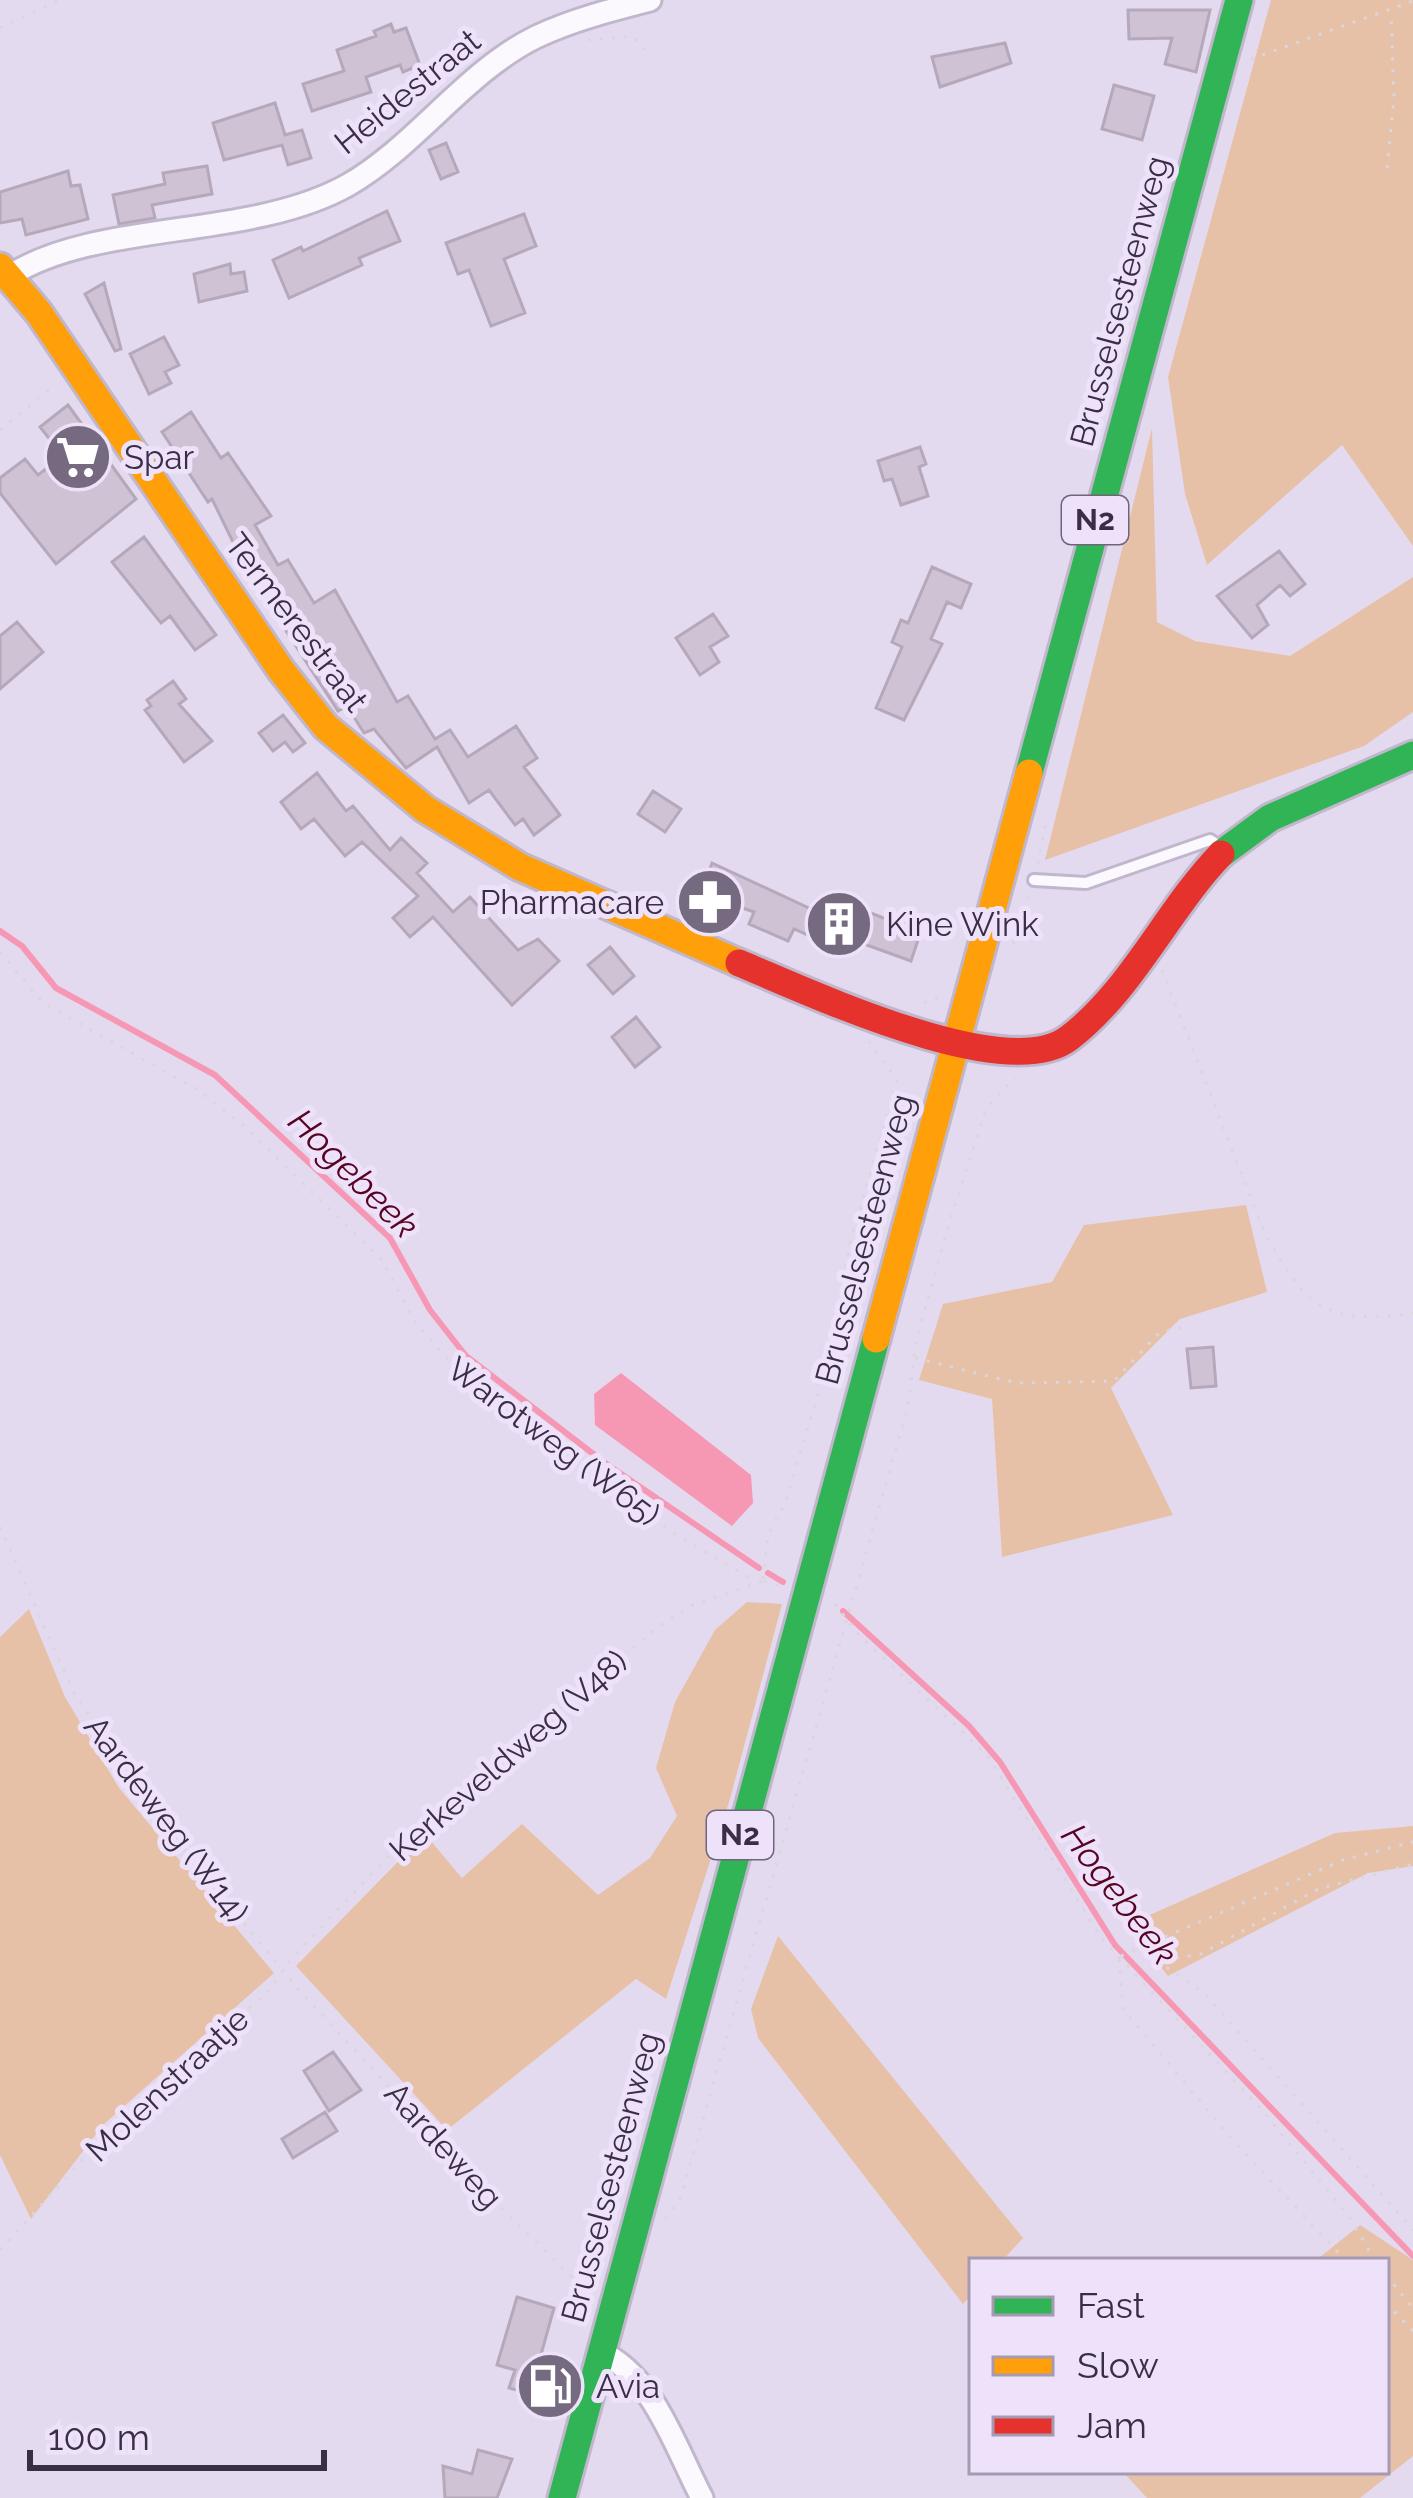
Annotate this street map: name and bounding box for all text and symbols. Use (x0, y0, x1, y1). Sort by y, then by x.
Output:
street label: Heidestraat (327, 21, 488, 162)
street label: Brusselsesteenweg (1062, 152, 1177, 451)
supermarket icon: Spar (43, 422, 113, 492)
place label: Spar (124, 438, 194, 477)
road number: N2 (1062, 496, 1128, 544)
street label: Termerestraat (217, 526, 376, 719)
pharmacy icon: Pharmacare (675, 867, 745, 937)
place label: Pharmacare (480, 883, 664, 922)
building icon: Kine Wink (804, 889, 874, 959)
place label: Kine Wink (886, 905, 1039, 944)
street label: Brusselsesteenweg (807, 1090, 922, 1389)
water label: Hogebeek (281, 1100, 427, 1246)
street label: Warotweg (W65) (440, 1349, 668, 1534)
street label: Kerkeveldweg (V48) (381, 1641, 635, 1869)
street label: Aardeweg (W14) (76, 1708, 257, 1930)
road number: N2 (707, 1811, 773, 1859)
water label: Hogebeek (1053, 1815, 1187, 1973)
street label: Molenstraatje (78, 1999, 257, 2170)
street label: Brusselsesteenweg (553, 2028, 668, 2327)
street label: Aardeweg (377, 2074, 511, 2217)
legend (969, 2258, 1389, 2474)
text: Fast (1077, 2284, 1145, 2326)
text: Slow (1077, 2344, 1159, 2386)
fuel station icon: Avia (515, 2351, 585, 2421)
place label: Avia (596, 2367, 660, 2406)
scale bar (30, 2396, 324, 2470)
text: Jam (1077, 2404, 1147, 2446)
text: 100 m (48, 2416, 150, 2458)

